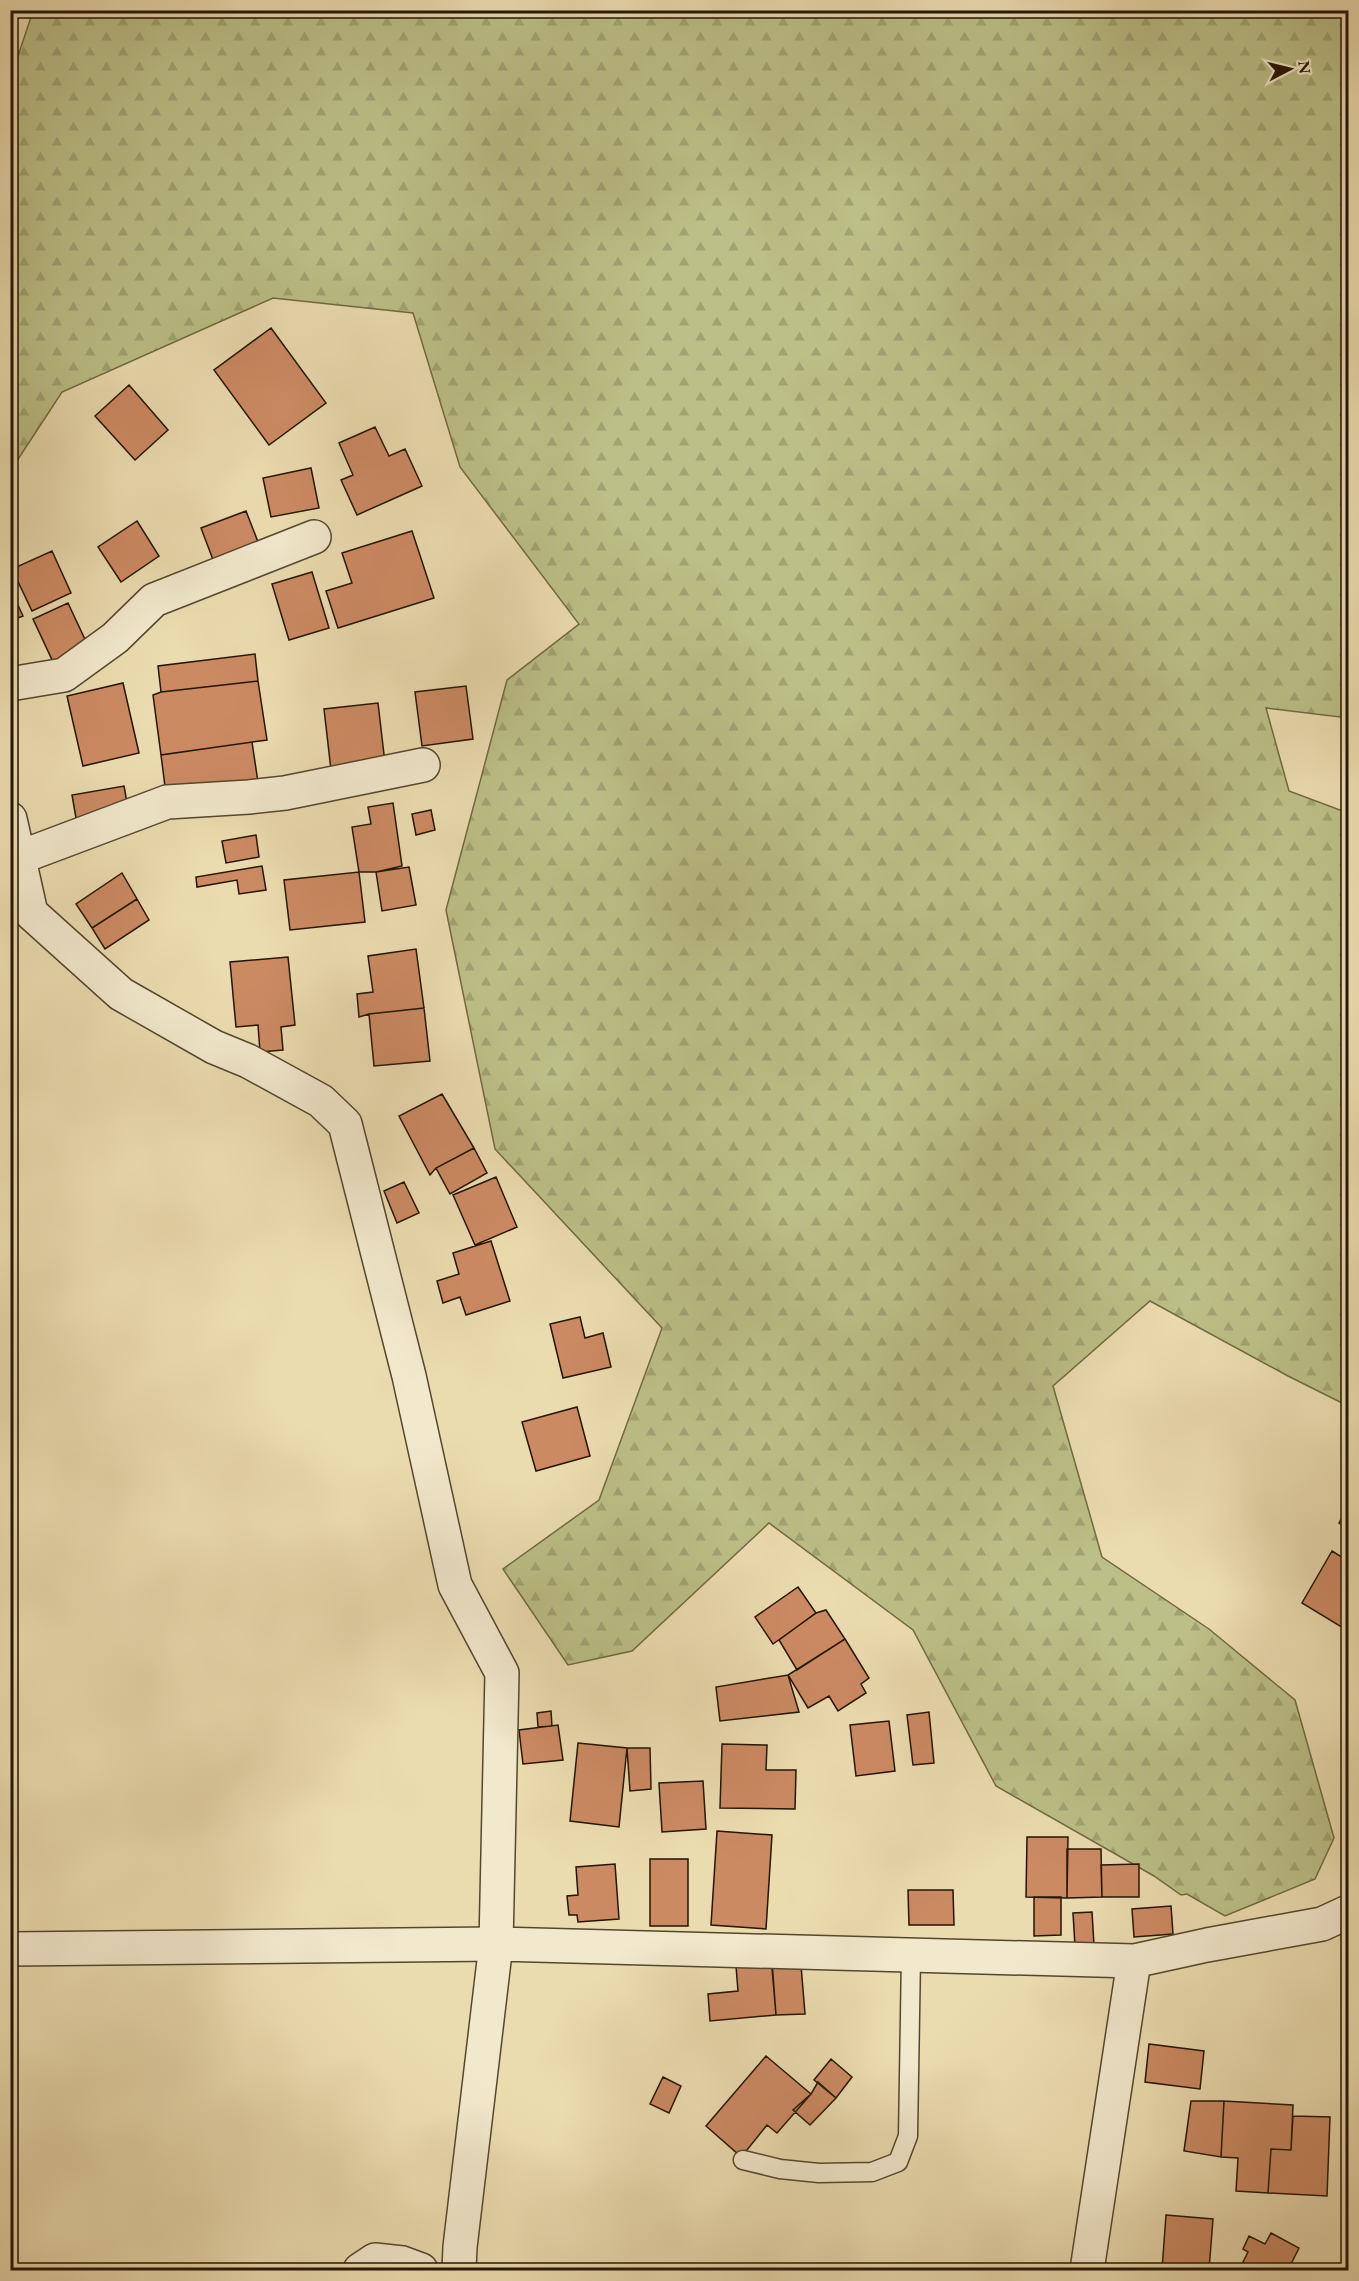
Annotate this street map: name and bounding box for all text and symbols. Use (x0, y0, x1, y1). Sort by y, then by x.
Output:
north arrow (1260, 39, 1320, 99)
text: N (1293, 60, 1316, 75)

